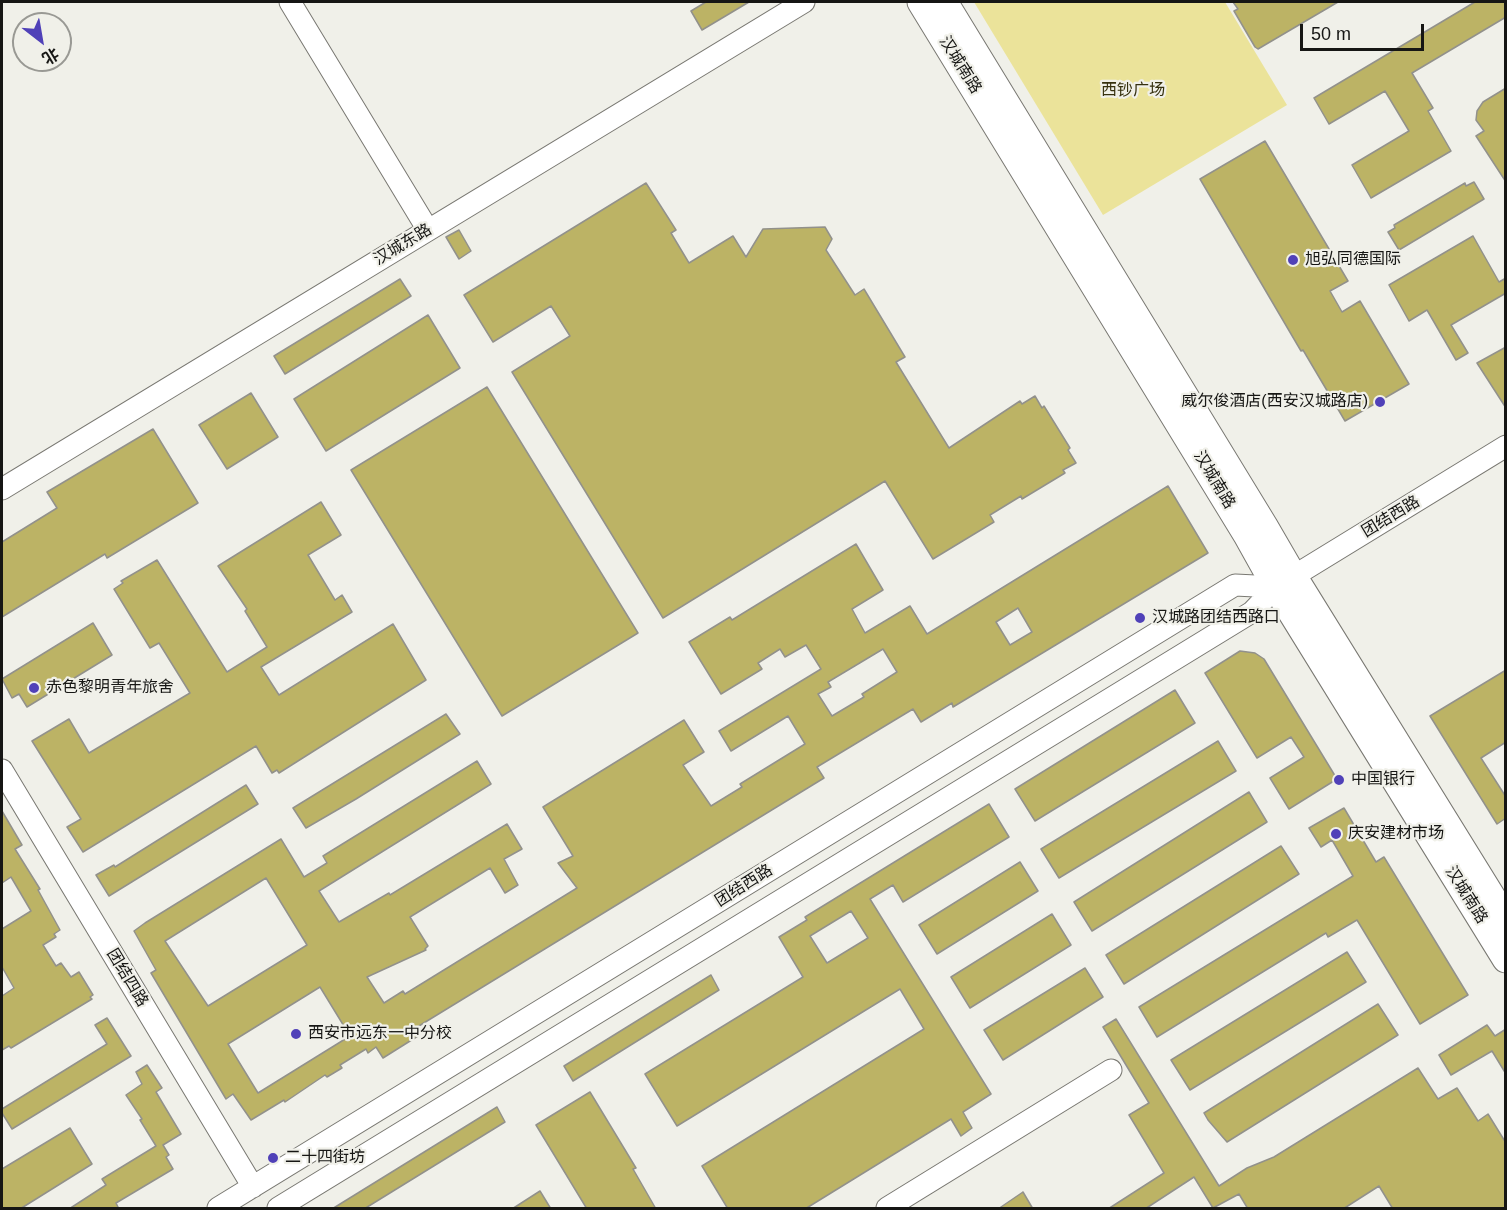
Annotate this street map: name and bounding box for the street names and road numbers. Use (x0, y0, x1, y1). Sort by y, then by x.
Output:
street label: 汉城南路 (935, 33, 985, 97)
street label: 汉城东路 (371, 220, 435, 270)
street label: 汉城南路 (1189, 448, 1239, 512)
street label: 团结西路 (1359, 492, 1423, 542)
street label: 团结西路 (712, 861, 776, 911)
street label: 汉城南路 (1441, 863, 1491, 927)
street label: 团结四路 (102, 946, 152, 1010)

